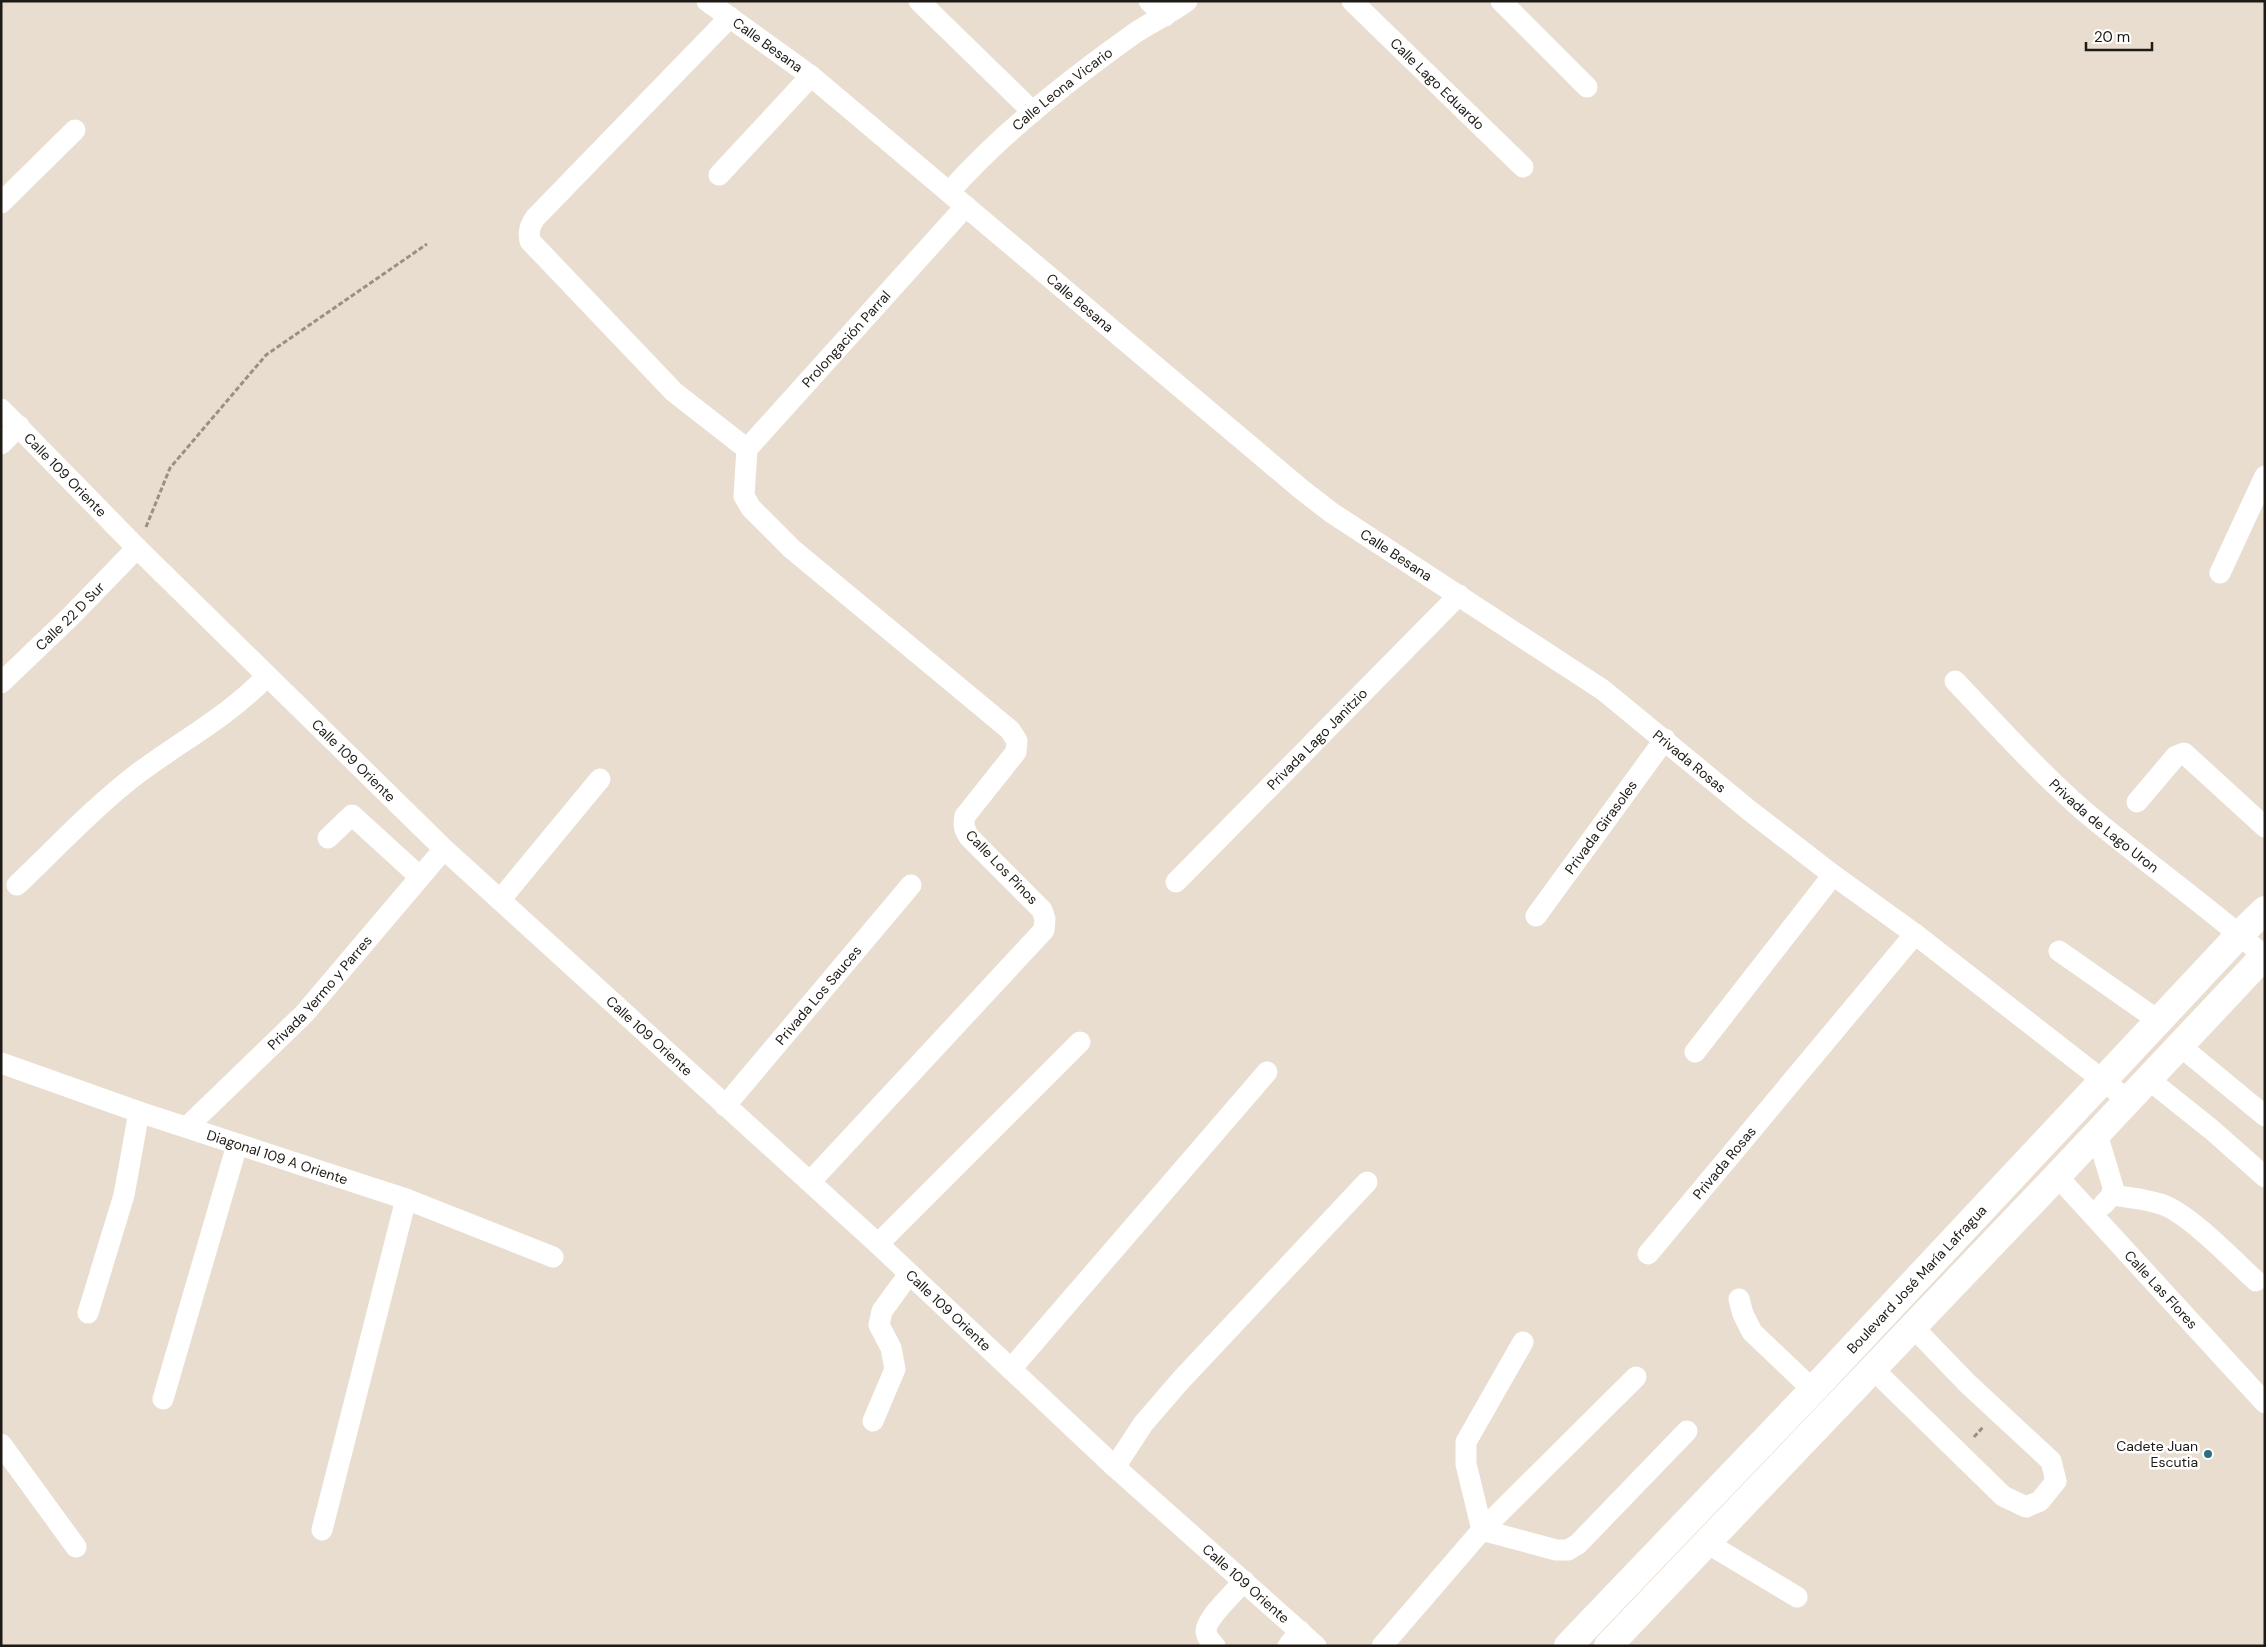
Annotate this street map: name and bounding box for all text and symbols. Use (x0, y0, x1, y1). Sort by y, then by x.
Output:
street label: Calle Besana (729, 13, 806, 76)
scale bar (2086, 20, 2152, 52)
text: 20 m (2094, 27, 2130, 47)
street label: Calle Lago Eduardo (1386, 34, 1488, 134)
street label: Calle Leona Vicario (1008, 43, 1116, 134)
street label: Calle Besana (1043, 269, 1117, 336)
street label: Prolongación Parral (798, 287, 894, 391)
street label: Calle 109 Oriente (20, 429, 111, 521)
street label: Calle Besana (1357, 525, 1436, 585)
street label: Calle 22 D Sur (32, 578, 108, 654)
street label: Privada Lago Janitzio (1263, 684, 1371, 794)
street label: Calle 109 Oriente (308, 715, 400, 806)
street label: Privada Rosas (1649, 726, 1730, 797)
street label: Privada de Lago Uron (2046, 775, 2162, 876)
street label: Privada Girasoles (1561, 777, 1641, 878)
street label: Calle Los Pinos (962, 826, 1042, 908)
street label: Privada Yermo y Parres (263, 932, 376, 1054)
street label: Privada Los Sauces (771, 942, 865, 1048)
street label: Calle 109 Oriente (602, 992, 696, 1080)
street label: Privada Rosas (1689, 1123, 1760, 1203)
street label: Diagonal 109 A Oriente (205, 1126, 350, 1188)
street label: Boulevard José María Lafragua (1843, 1201, 1991, 1357)
street label: Calle Las Flores (2121, 1247, 2202, 1333)
street label: Calle 109 Oriente (902, 1266, 995, 1355)
place label: Cadete Juan Escutia (2116, 1437, 2198, 1471)
marker: Cadete Juan Escutia (2202, 1448, 2214, 1460)
street label: Calle 109 Oriente (1199, 1540, 1293, 1627)

